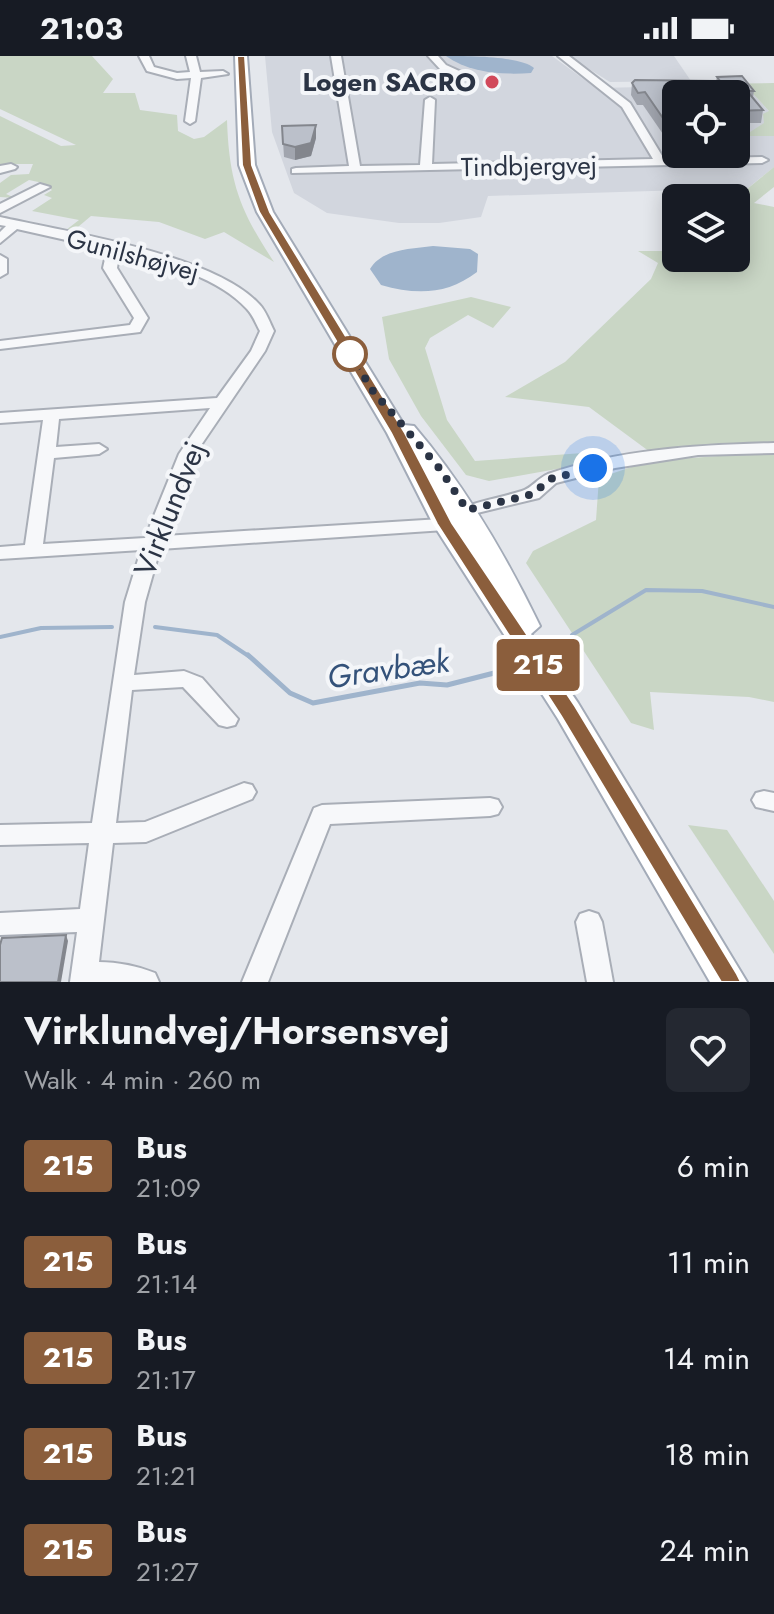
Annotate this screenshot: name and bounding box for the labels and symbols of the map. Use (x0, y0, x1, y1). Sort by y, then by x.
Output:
place label: Logen SACRO (302, 63, 476, 101)
marker: Logen SACRO (483, 73, 501, 91)
street label: Tindbjergvej (461, 146, 597, 186)
street label: Gunilshøjvej (62, 219, 204, 291)
unlabelled marker (333, 337, 367, 371)
street label: Virklundvej (123, 435, 216, 583)
your location (573, 448, 613, 488)
water label: Gravbæk (324, 637, 453, 700)
line badge: 215 (492, 639, 584, 691)

